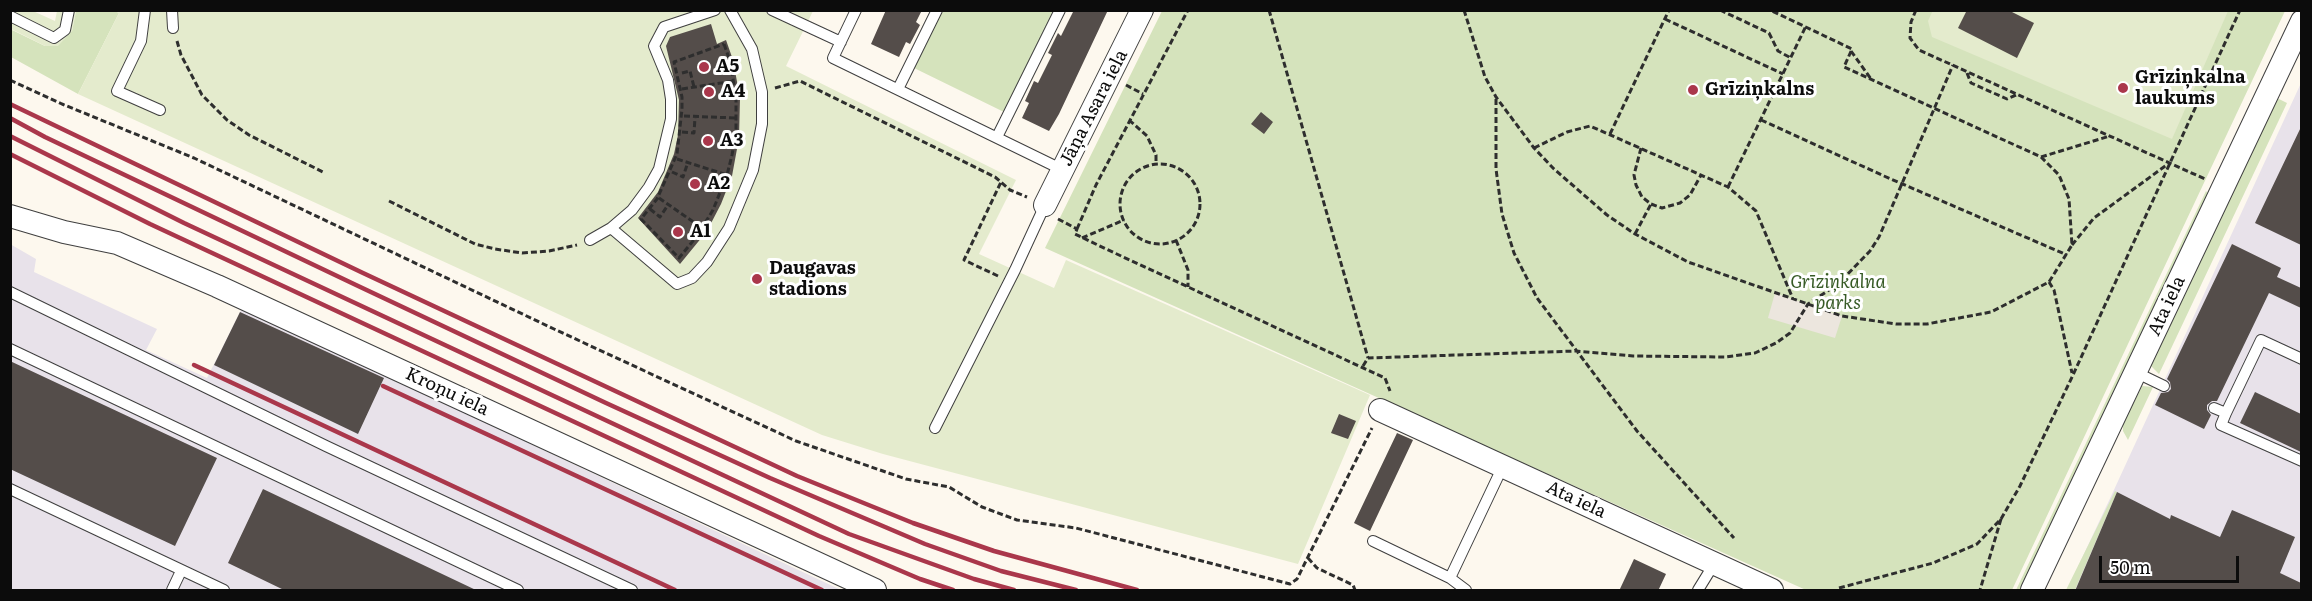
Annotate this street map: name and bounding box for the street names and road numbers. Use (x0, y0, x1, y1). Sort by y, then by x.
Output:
street label: Jāņa Asara iela (1055, 46, 1133, 170)
street label: Ata iela (2144, 273, 2190, 339)
street label: Kroņu iela (402, 363, 492, 421)
street label: Ata iela (1543, 477, 1609, 523)

